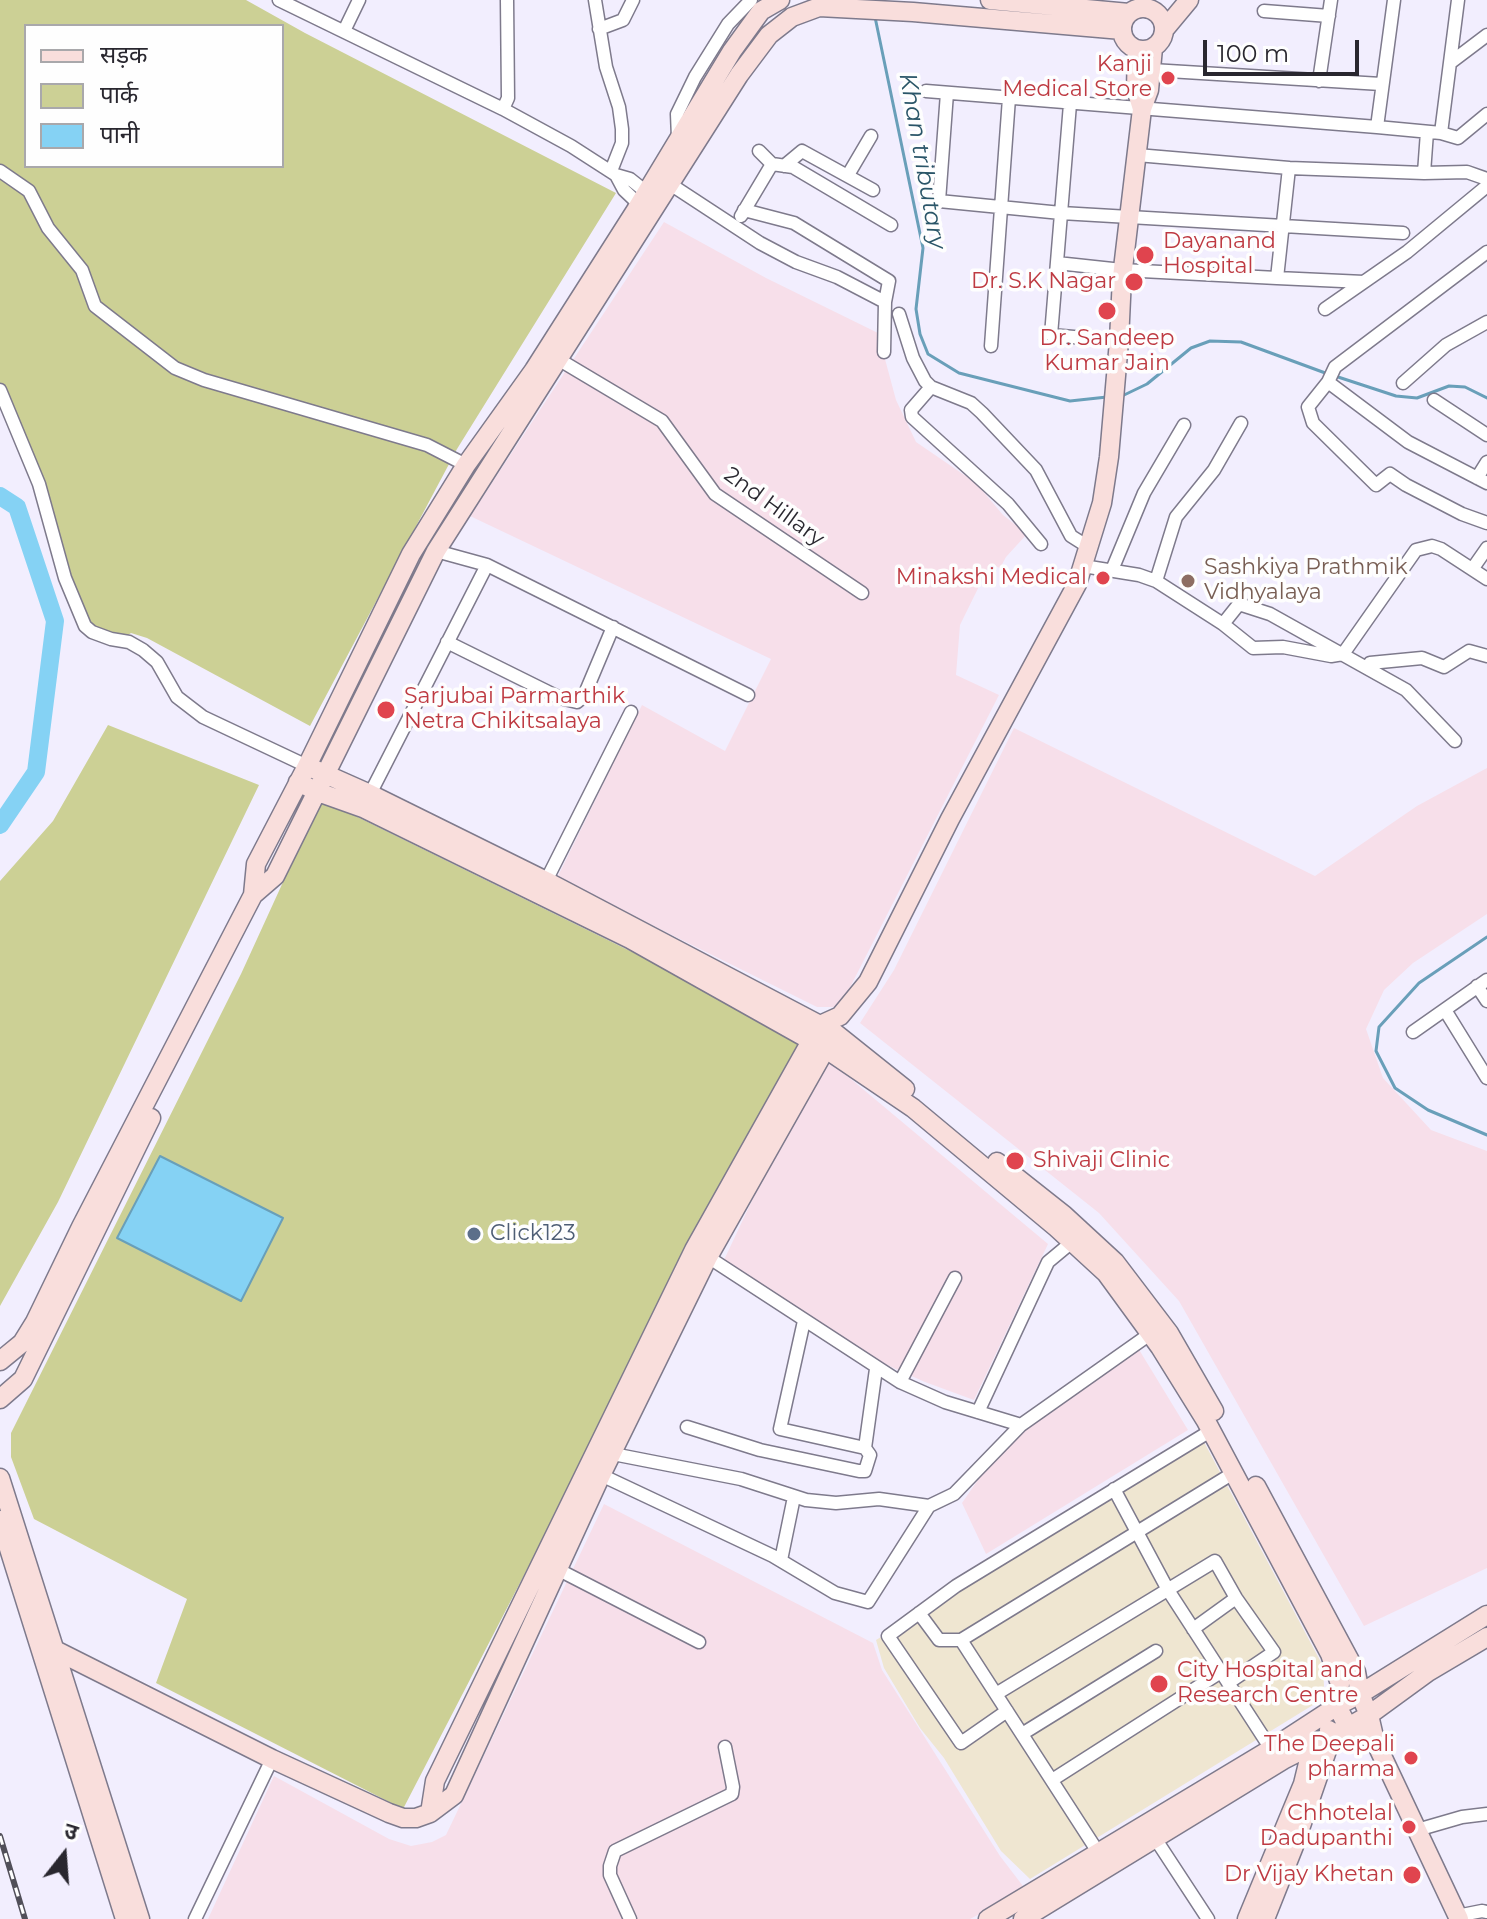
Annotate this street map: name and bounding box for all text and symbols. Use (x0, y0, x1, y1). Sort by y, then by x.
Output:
legend (24, 24, 284, 168)
scale bar (1207, 24, 1363, 74)
text: 100 m (1217, 39, 1289, 68)
text: सड़क (100, 40, 148, 69)
place label: Kanji Medical Store (1002, 52, 1152, 104)
marker: Kanji Medical Store (1159, 69, 1177, 87)
water label: Khan tributary (892, 71, 952, 251)
text: पार्क (100, 80, 138, 109)
text: पानी (100, 120, 139, 149)
place label: Dayanand Hospital (1163, 229, 1276, 280)
marker: Dayanand Hospital (1134, 244, 1156, 266)
place label: Dr. S.K Nagar (971, 269, 1116, 295)
marker: Dr. S.K Nagar (1123, 271, 1145, 293)
marker: Dr. Sandeep Kumar Jain (1096, 300, 1118, 322)
place label: Dr. Sandeep Kumar Jain (1040, 326, 1174, 378)
street label: 2nd Hillary (719, 462, 829, 552)
place label: Sashkiya Prathmik Vidhyalaya (1204, 555, 1408, 606)
place label: Minakshi Medical (896, 565, 1087, 591)
marker: Minakshi Medical (1094, 569, 1112, 587)
marker: Sashkiya Prathmik Vidhyalaya (1179, 572, 1197, 590)
place label: Sarjubai Parmarthik Netra Chikitsalaya (404, 684, 625, 736)
marker: Sarjubai Parmarthik Netra Chikitsalaya (375, 699, 397, 721)
place label: Shivaji Clinic (1033, 1148, 1170, 1174)
marker: Shivaji Clinic (1004, 1150, 1026, 1172)
place label: Click123 (490, 1221, 576, 1247)
marker: Click123 (465, 1225, 483, 1243)
place label: City Hospital and Research Centre (1177, 1658, 1363, 1710)
marker: City Hospital and Research Centre (1148, 1673, 1170, 1695)
place label: The Deepali pharma (1264, 1732, 1395, 1784)
marker: The Deepali pharma (1402, 1749, 1420, 1767)
place label: Chhotelal Dadupanthi (1260, 1801, 1393, 1852)
north arrow (24, 1815, 104, 1895)
text: उ (61, 1817, 81, 1846)
marker: Chhotelal Dadupanthi (1400, 1818, 1418, 1836)
place label: Dr Vijay Khetan (1224, 1862, 1394, 1888)
marker: Dr Vijay Khetan (1401, 1864, 1423, 1886)

